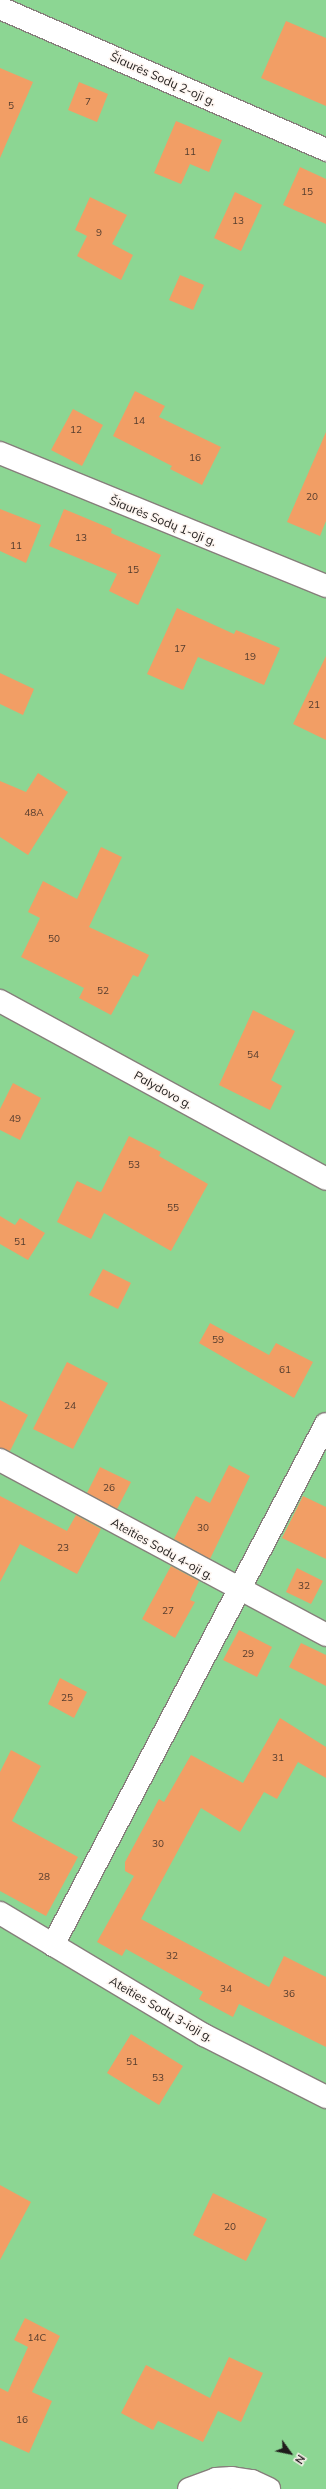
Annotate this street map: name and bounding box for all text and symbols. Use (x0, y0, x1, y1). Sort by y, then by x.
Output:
street label: Šiaurės Sodų 2-oji g. (108, 49, 218, 109)
house number: 7 (85, 96, 91, 108)
house number: 5 (8, 100, 14, 112)
house number: 11 (184, 146, 196, 158)
house number: 15 (301, 186, 313, 198)
house number: 13 (232, 215, 244, 227)
house number: 9 (96, 227, 102, 239)
house number: 14 (133, 415, 145, 427)
house number: 12 (70, 424, 82, 436)
house number: 16 (189, 452, 201, 464)
house number: 20 (306, 491, 318, 503)
street label: Šiaurės Sodų 1-oji g. (107, 493, 219, 549)
house number: 13 (75, 532, 87, 544)
house number: 11 (10, 540, 22, 552)
house number: 15 (127, 564, 139, 576)
house number: 17 (174, 643, 186, 655)
house number: 19 (244, 651, 256, 663)
house number: 21 (308, 699, 320, 711)
house number: 48A (24, 807, 44, 819)
house number: 50 (48, 933, 60, 945)
house number: 52 (97, 985, 109, 997)
house number: 54 (247, 1049, 259, 1061)
street label: Palydovo g. (131, 1068, 195, 1112)
house number: 49 (9, 1113, 21, 1125)
house number: 53 (128, 1159, 140, 1171)
house number: 55 (167, 1202, 179, 1214)
house number: 51 (14, 1236, 26, 1248)
house number: 59 (212, 1334, 224, 1346)
house number: 61 (279, 1364, 291, 1376)
house number: 24 (64, 1400, 76, 1412)
house number: 26 (103, 1482, 115, 1494)
street label: Ateities Sodų 4-oji g. (108, 1515, 216, 1583)
house number: 30 (197, 1522, 209, 1534)
house number: 23 (57, 1542, 69, 1554)
house number: 32 (298, 1580, 310, 1592)
house number: 27 (162, 1605, 174, 1617)
house number: 29 (242, 1648, 254, 1660)
house number: 25 (61, 1692, 73, 1704)
house number: 31 (272, 1752, 284, 1764)
house number: 30 (152, 1838, 164, 1850)
house number: 28 (38, 1871, 50, 1883)
house number: 32 (166, 1950, 178, 1962)
street label: Ateities Sodų 3-ioji g. (107, 1973, 215, 2045)
house number: 34 (220, 1983, 232, 1995)
house number: 36 (283, 1988, 295, 2000)
house number: 51 (126, 2056, 138, 2068)
house number: 53 (152, 2072, 164, 2084)
house number: 20 (224, 2221, 236, 2233)
house number: 14C (28, 2332, 46, 2344)
house number: 16 (16, 2414, 28, 2426)
north arrow (270, 2433, 310, 2473)
text: N (292, 2452, 308, 2467)

